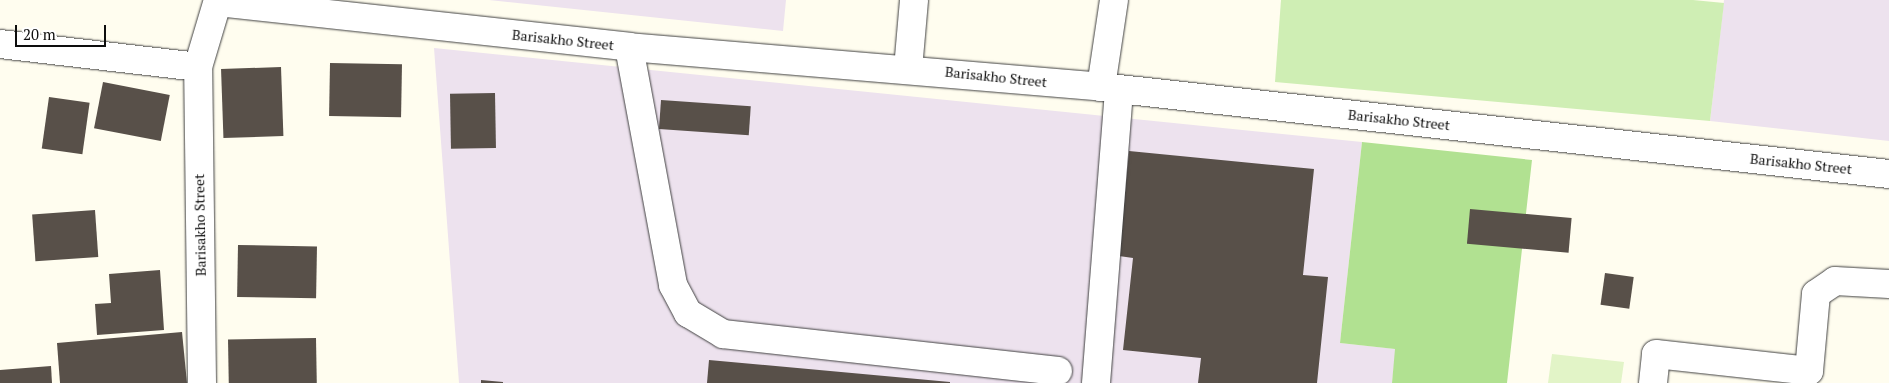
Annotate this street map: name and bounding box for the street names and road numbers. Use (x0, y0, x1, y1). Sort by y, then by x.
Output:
street label: Barisakho Street (511, 26, 615, 54)
street label: Barisakho Street (944, 63, 1048, 91)
street label: Barisakho Street (1347, 106, 1451, 134)
street label: Barisakho Street (1749, 150, 1853, 178)
street label: Barisakho Street (191, 174, 209, 276)

